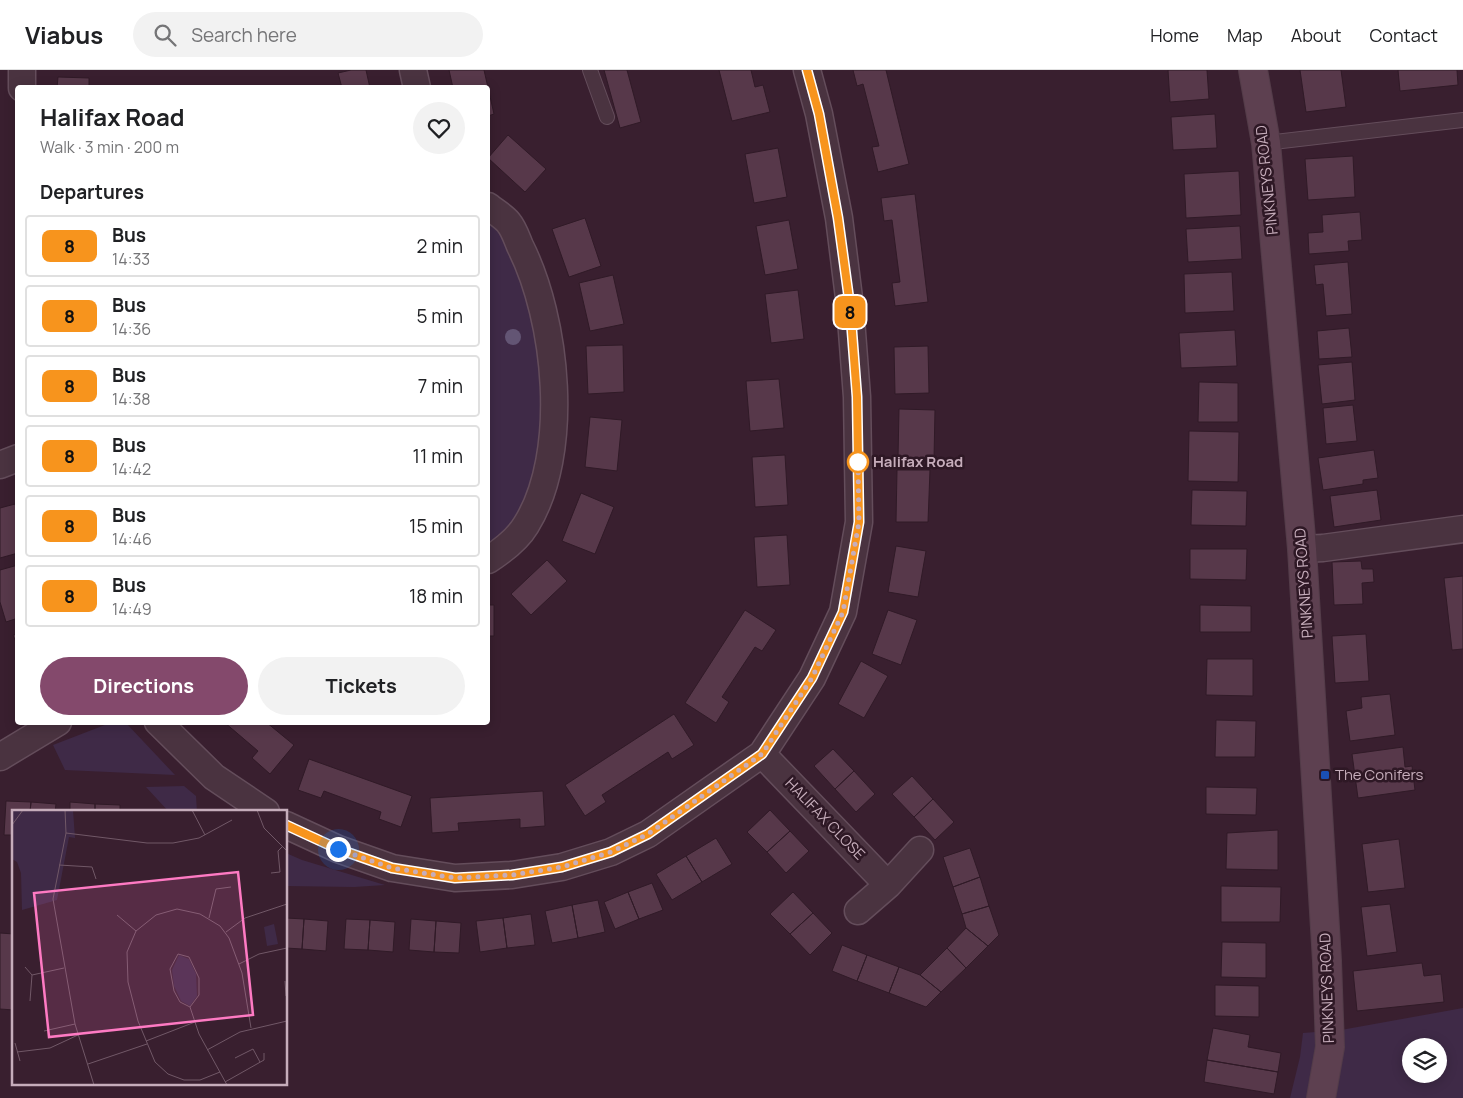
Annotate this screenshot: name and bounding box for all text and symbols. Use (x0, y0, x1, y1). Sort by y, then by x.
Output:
search box (133, 12, 483, 57)
text: Viabus (25, 18, 103, 51)
icon: search (151, 21, 179, 49)
text: Search here (191, 22, 297, 48)
text: Home (1150, 23, 1199, 47)
text: Map (1227, 23, 1263, 47)
text: About (1291, 23, 1341, 47)
text: Contact (1369, 23, 1438, 47)
text: Halifax Road (40, 100, 185, 133)
button: heart (413, 102, 465, 154)
street label: PINKNEYS ROAD (1250, 124, 1283, 236)
text: Walk · 3 min · 200 m (40, 136, 179, 158)
text: Departures (40, 179, 144, 205)
text: Bus (112, 222, 146, 248)
text: 2 min (417, 233, 463, 259)
text: 8 (64, 234, 75, 258)
text: 14:33 (112, 248, 150, 270)
text: Bus (112, 292, 146, 318)
line badge: 8 (834, 296, 866, 328)
text: 8 (844, 300, 856, 324)
text: 5 min (416, 303, 463, 329)
text: 8 (64, 304, 75, 328)
text: 14:36 (112, 318, 151, 340)
text: Bus (112, 362, 146, 388)
text: 7 min (418, 373, 463, 399)
text: 8 (64, 374, 75, 398)
text: 14:38 (112, 388, 151, 410)
text: Bus (112, 432, 146, 458)
text: 11 min (413, 443, 463, 469)
text: 8 (64, 444, 75, 468)
marker: Halifax Road (847, 451, 869, 473)
place label: Halifax Road (873, 451, 963, 472)
text: 14:42 (112, 458, 151, 480)
text: Bus (112, 502, 146, 528)
text: 15 min (409, 513, 463, 539)
text: 8 (64, 514, 75, 538)
street label: PINKNEYS ROAD (1289, 527, 1318, 639)
text: 14:46 (112, 528, 152, 550)
text: Bus (112, 572, 146, 598)
text: 18 min (409, 583, 463, 609)
text: 8 (64, 584, 75, 608)
text: 14:49 (112, 598, 152, 620)
button: Directions (40, 657, 248, 715)
button: Tickets (258, 657, 465, 715)
place label: The Conifers (1335, 764, 1424, 785)
marker: The Conifers (1319, 769, 1331, 781)
street label: HALIFAX CLOSE (781, 773, 870, 864)
inset map (12, 810, 288, 1086)
your location (326, 837, 351, 862)
street label: PINKNEYS ROAD (1314, 933, 1339, 1043)
map controls (1402, 1038, 1447, 1083)
button: layers (1402, 1038, 1447, 1083)

